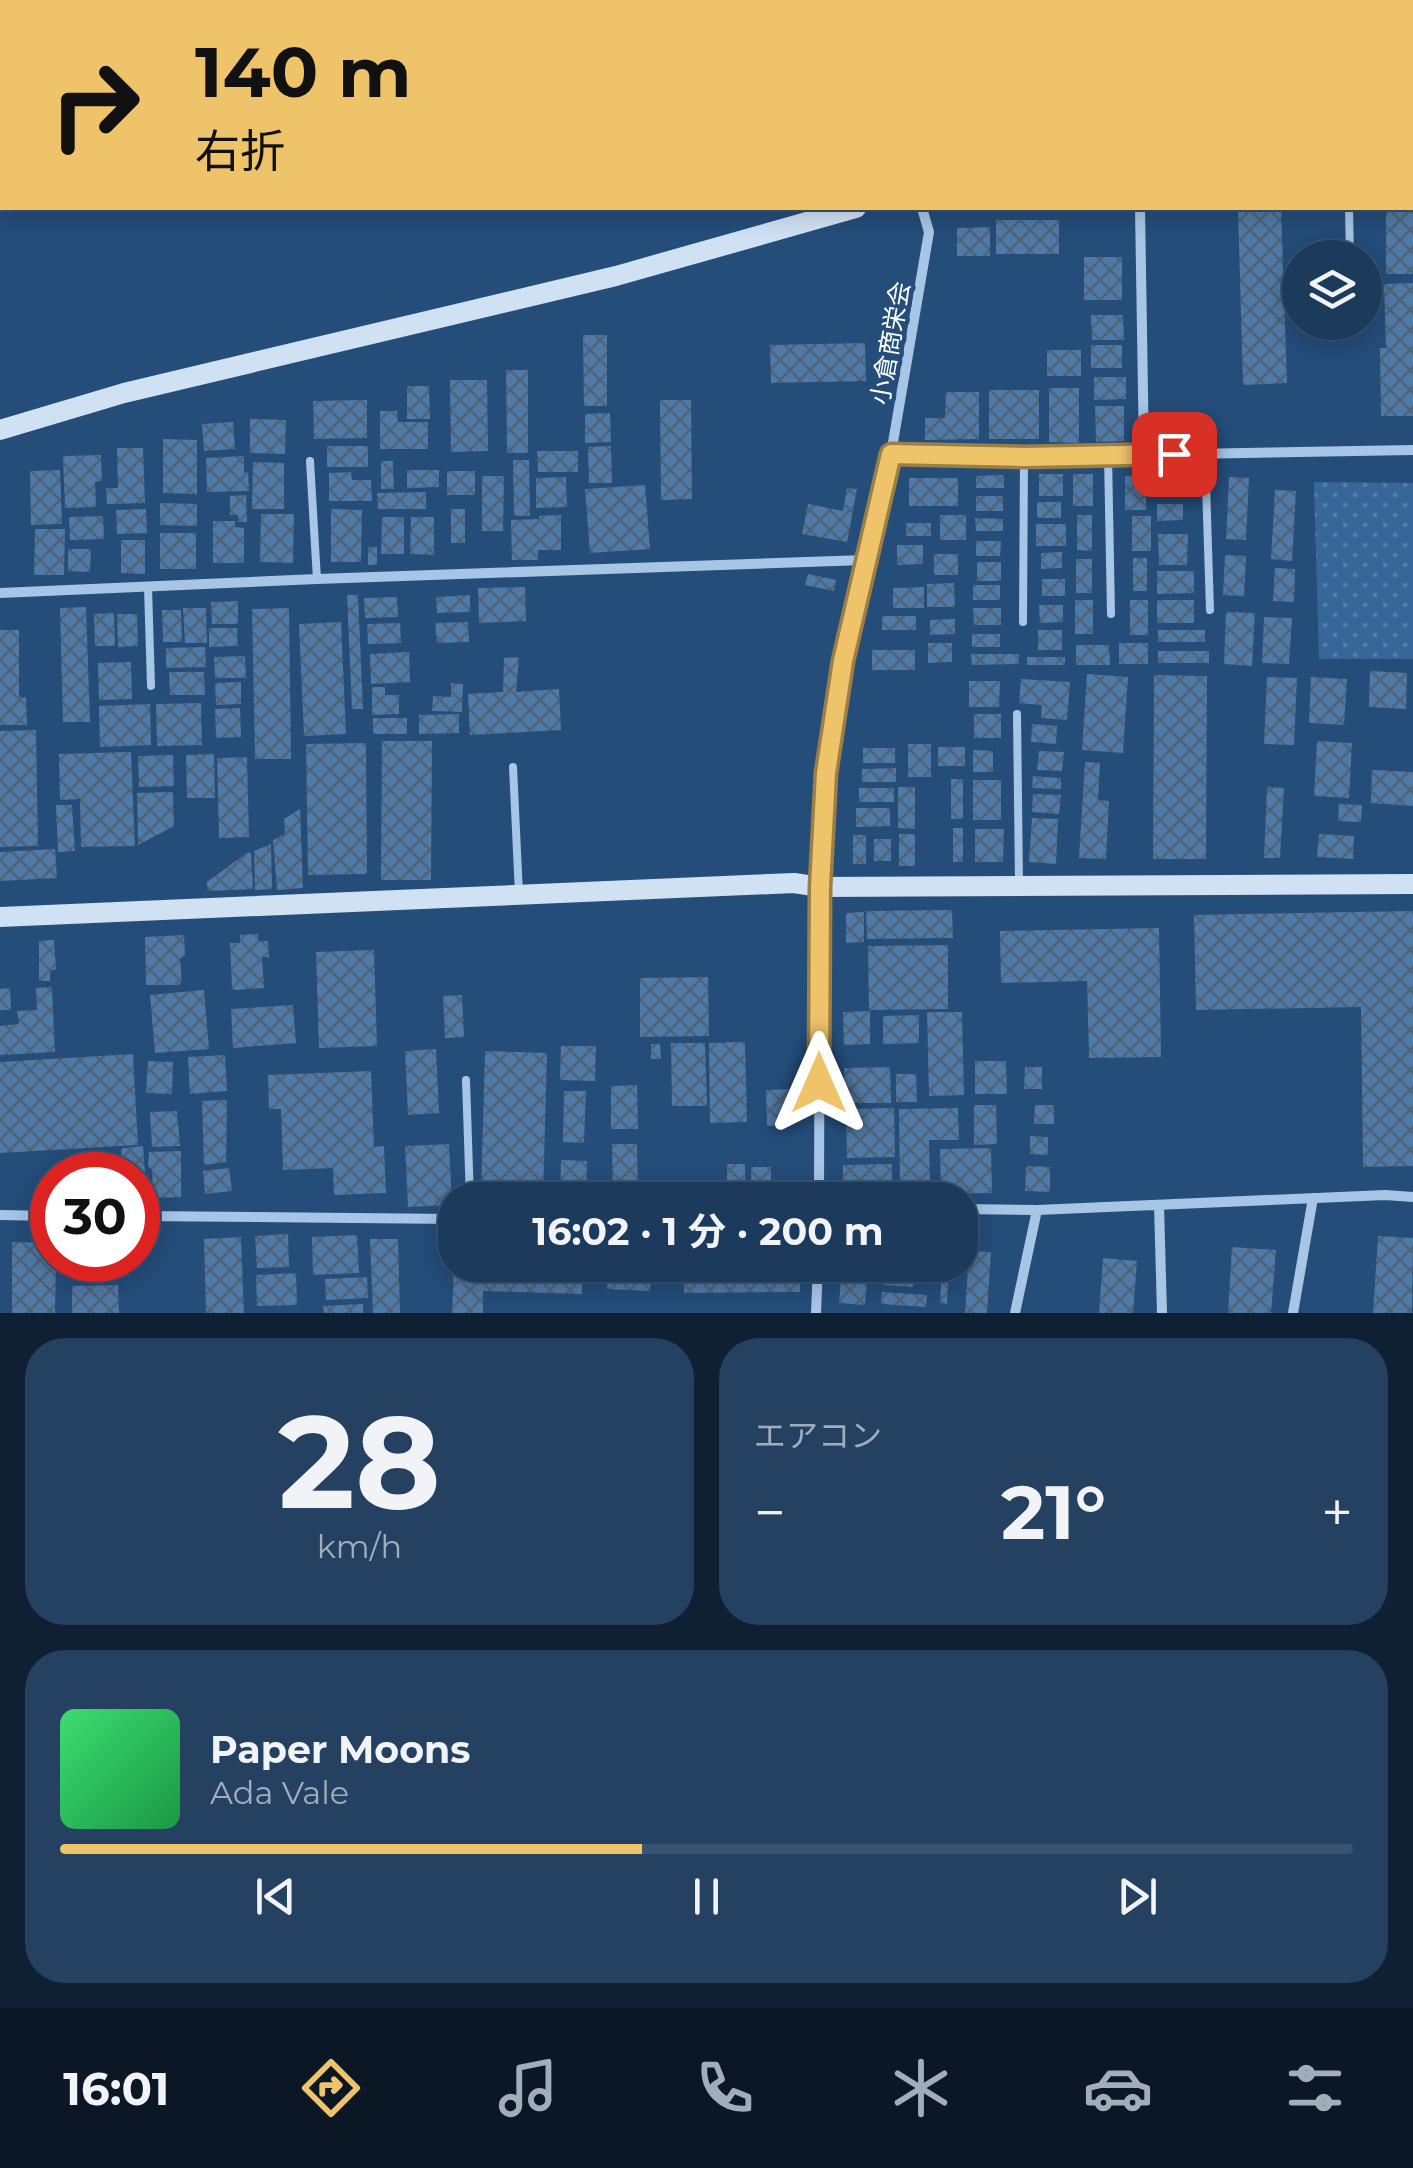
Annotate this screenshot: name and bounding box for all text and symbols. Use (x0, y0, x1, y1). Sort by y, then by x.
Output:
text: 140 m (195, 29, 411, 115)
icon: right (30, 40, 160, 170)
text: 右折 (195, 123, 285, 178)
map controls (1282, 240, 1382, 340)
button: layers (1282, 240, 1382, 340)
street label: 小倉商栄会 (864, 279, 916, 407)
pin (1132, 412, 1217, 497)
icon: arrive (1147, 427, 1202, 482)
position arrow (767, 1031, 871, 1135)
speed limit sign: 30 (30, 1152, 160, 1282)
text: 16:02 · 1 分 · 200 m (532, 1208, 884, 1255)
text: 28 (278, 1382, 441, 1541)
text: エアコン (754, 1416, 882, 1455)
text: 21° (1001, 1466, 1106, 1558)
text: − (754, 1479, 786, 1546)
text: + (1321, 1479, 1353, 1546)
text: km/h (317, 1527, 402, 1566)
text: Paper Moons (210, 1726, 471, 1773)
text: Ada Vale (210, 1773, 349, 1812)
icon: previous (248, 1869, 303, 1924)
icon: pause (679, 1869, 734, 1924)
icon: next (1110, 1869, 1165, 1924)
icon: directions (296, 2053, 366, 2123)
icon: music (493, 2053, 563, 2123)
icon: phone (690, 2053, 760, 2123)
icon: climate (886, 2053, 956, 2123)
icon: car (1083, 2053, 1153, 2123)
icon: filters (1280, 2053, 1350, 2123)
text: 16:01 (63, 2061, 169, 2116)

